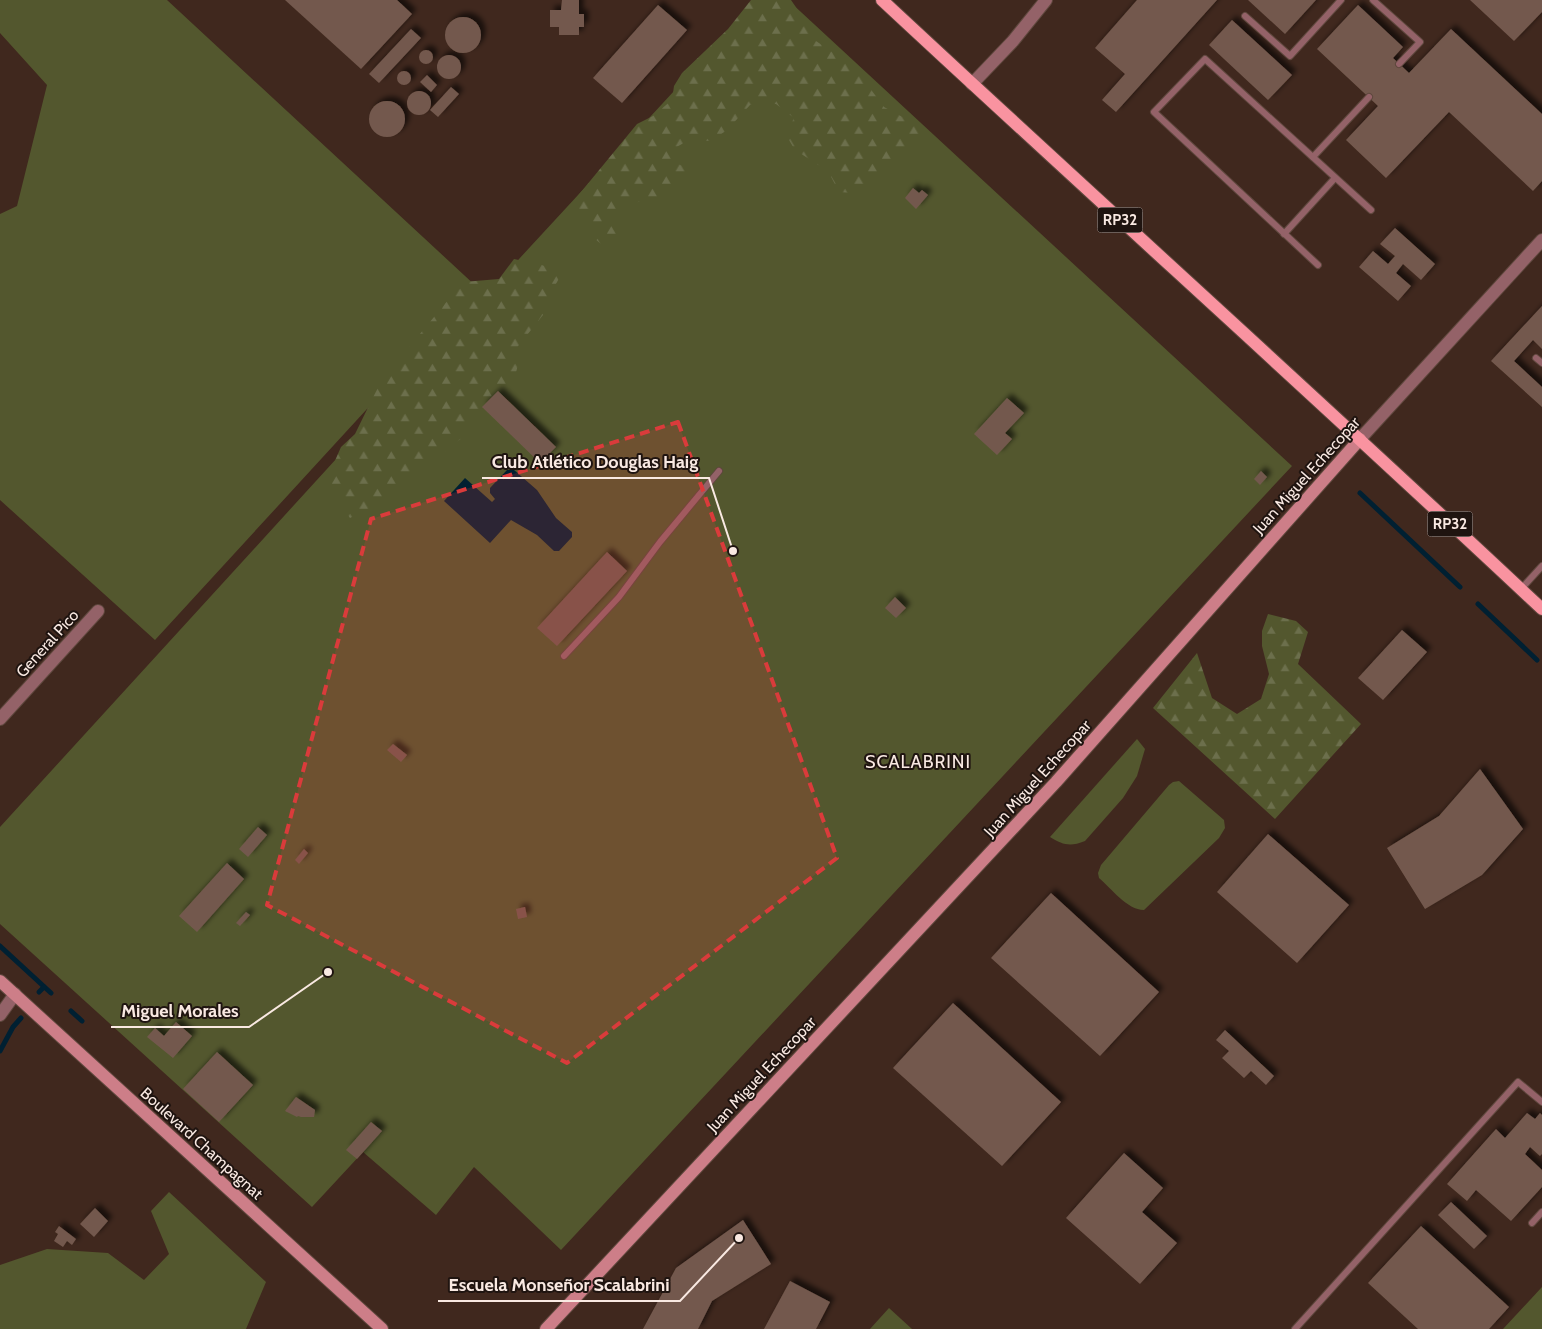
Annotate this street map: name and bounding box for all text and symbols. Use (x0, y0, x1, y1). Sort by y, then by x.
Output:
road number: RP32 (1098, 208, 1142, 232)
street label: Juan Miguel Echecopar (1248, 412, 1365, 539)
callout: Club Atlético Douglas Haig (482, 445, 709, 478)
text: Club Atlético Douglas Haig (492, 451, 698, 473)
road number: RP32 (1428, 512, 1472, 536)
street label: General Pico (12, 605, 83, 681)
street label: Juan Miguel Echecopar (979, 715, 1096, 842)
district label: SCALABRINI (865, 751, 971, 773)
callout: Miguel Morales (111, 994, 249, 1027)
text: Miguel Morales (121, 1000, 239, 1022)
street label: Juan Miguel Echecopar (702, 1012, 820, 1137)
street label: Boulevard Champagnat (137, 1083, 267, 1204)
callout: Escuela Monseñor Scalabrini (438, 1268, 680, 1301)
text: Escuela Monseñor Scalabrini (448, 1274, 670, 1296)

